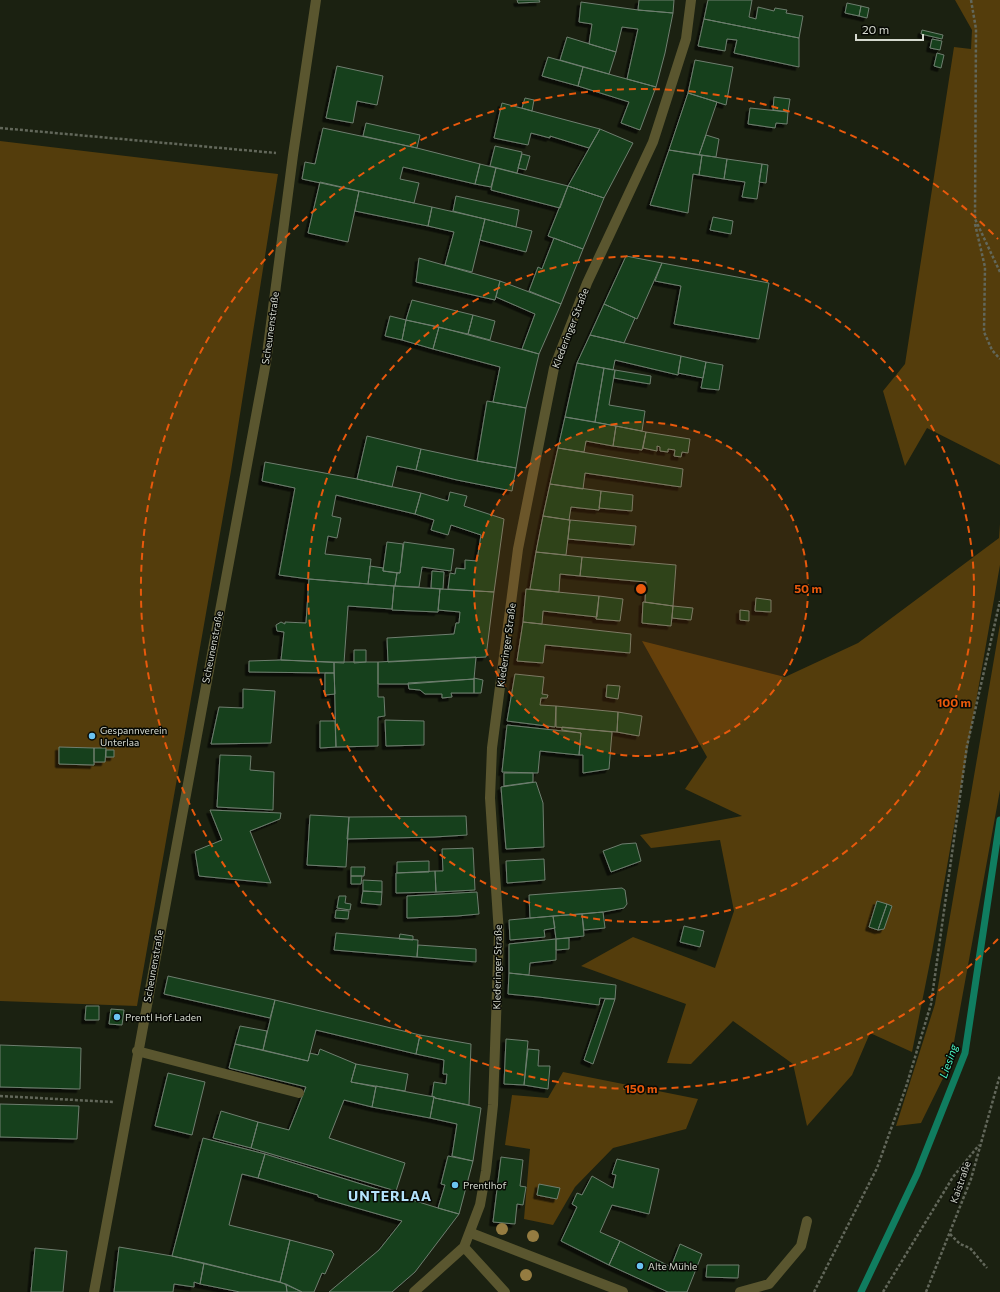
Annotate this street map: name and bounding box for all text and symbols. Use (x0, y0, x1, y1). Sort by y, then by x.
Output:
scale bar (856, 16, 923, 42)
text: 20 m (862, 22, 889, 36)
street label: Klederinger Straße (549, 286, 591, 370)
street label: Scheunenstraße (259, 291, 281, 365)
text: 50 m (794, 581, 822, 595)
centre of rings (634, 582, 648, 596)
street label: Klederinger Straße (494, 602, 518, 688)
street label: Scheunenstraße (199, 610, 225, 684)
text: 100 m (937, 695, 971, 709)
place label: Gespannverein Unterlaa (100, 724, 167, 748)
marker: Gespannverein Unterlaa (87, 731, 97, 741)
street label: Klederinger Straße (490, 925, 504, 1009)
street label: Scheunenstraße (141, 929, 165, 1003)
place label: Prentl Hof Laden (125, 1011, 202, 1023)
marker: Prentl Hof Laden (112, 1012, 122, 1022)
water label: Liesing (936, 1041, 960, 1080)
text: 150 m (624, 1081, 658, 1095)
street label: Kaistraße (947, 1159, 973, 1205)
place label: Prentlhof (463, 1179, 506, 1191)
marker: Prentlhof (450, 1180, 460, 1190)
district label: UNTERLAA (348, 1187, 432, 1204)
place label: Alte Mühle (648, 1260, 697, 1272)
marker: Alte Mühle (635, 1261, 645, 1271)

